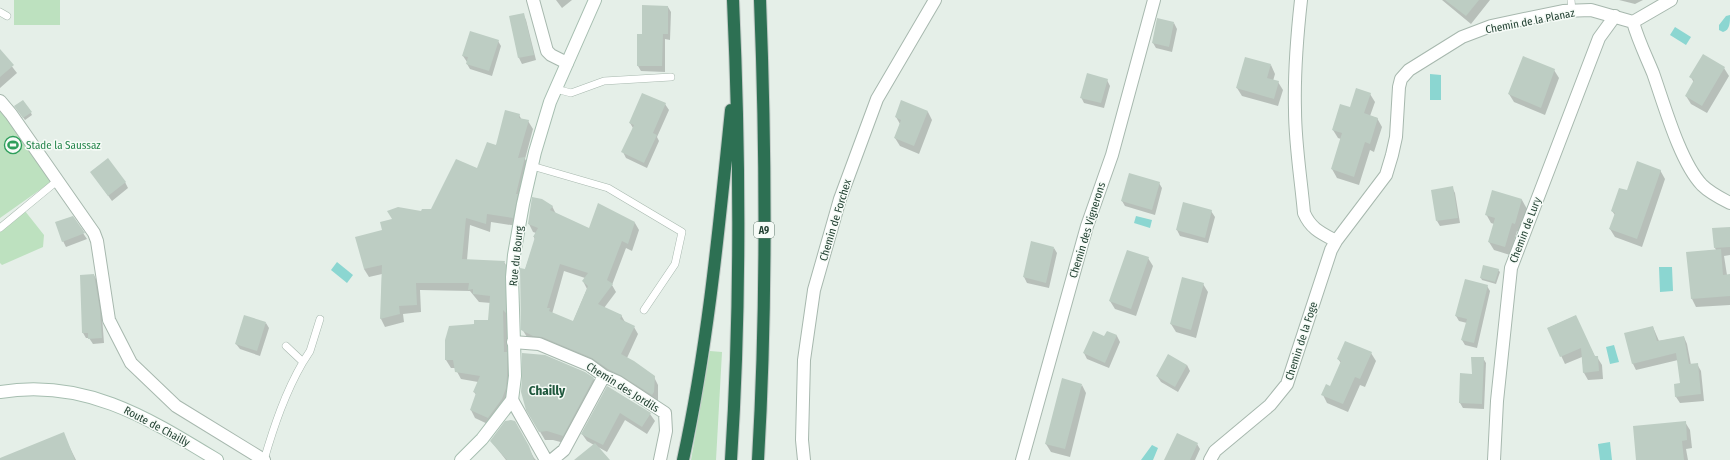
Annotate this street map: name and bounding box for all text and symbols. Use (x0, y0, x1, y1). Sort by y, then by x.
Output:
street label: Chemin de la Planaz (1484, 6, 1576, 37)
sports icon: Stade la Saussaz (3, 135, 23, 155)
place label: Stade la Saussaz (26, 139, 101, 152)
street label: Chemin de Forchex (817, 178, 854, 263)
street label: Chemin des Vignerons (1067, 180, 1108, 280)
street label: Chemin de Lury (1507, 195, 1544, 265)
road number: A9 (754, 222, 774, 238)
street label: Rue du Bourg (507, 225, 526, 287)
street label: Chemin de la Foge (1283, 300, 1320, 382)
street label: Chemin des Jordils (584, 360, 662, 415)
district label: Chailly (529, 383, 566, 398)
street label: Route de Chailly (122, 404, 192, 449)

